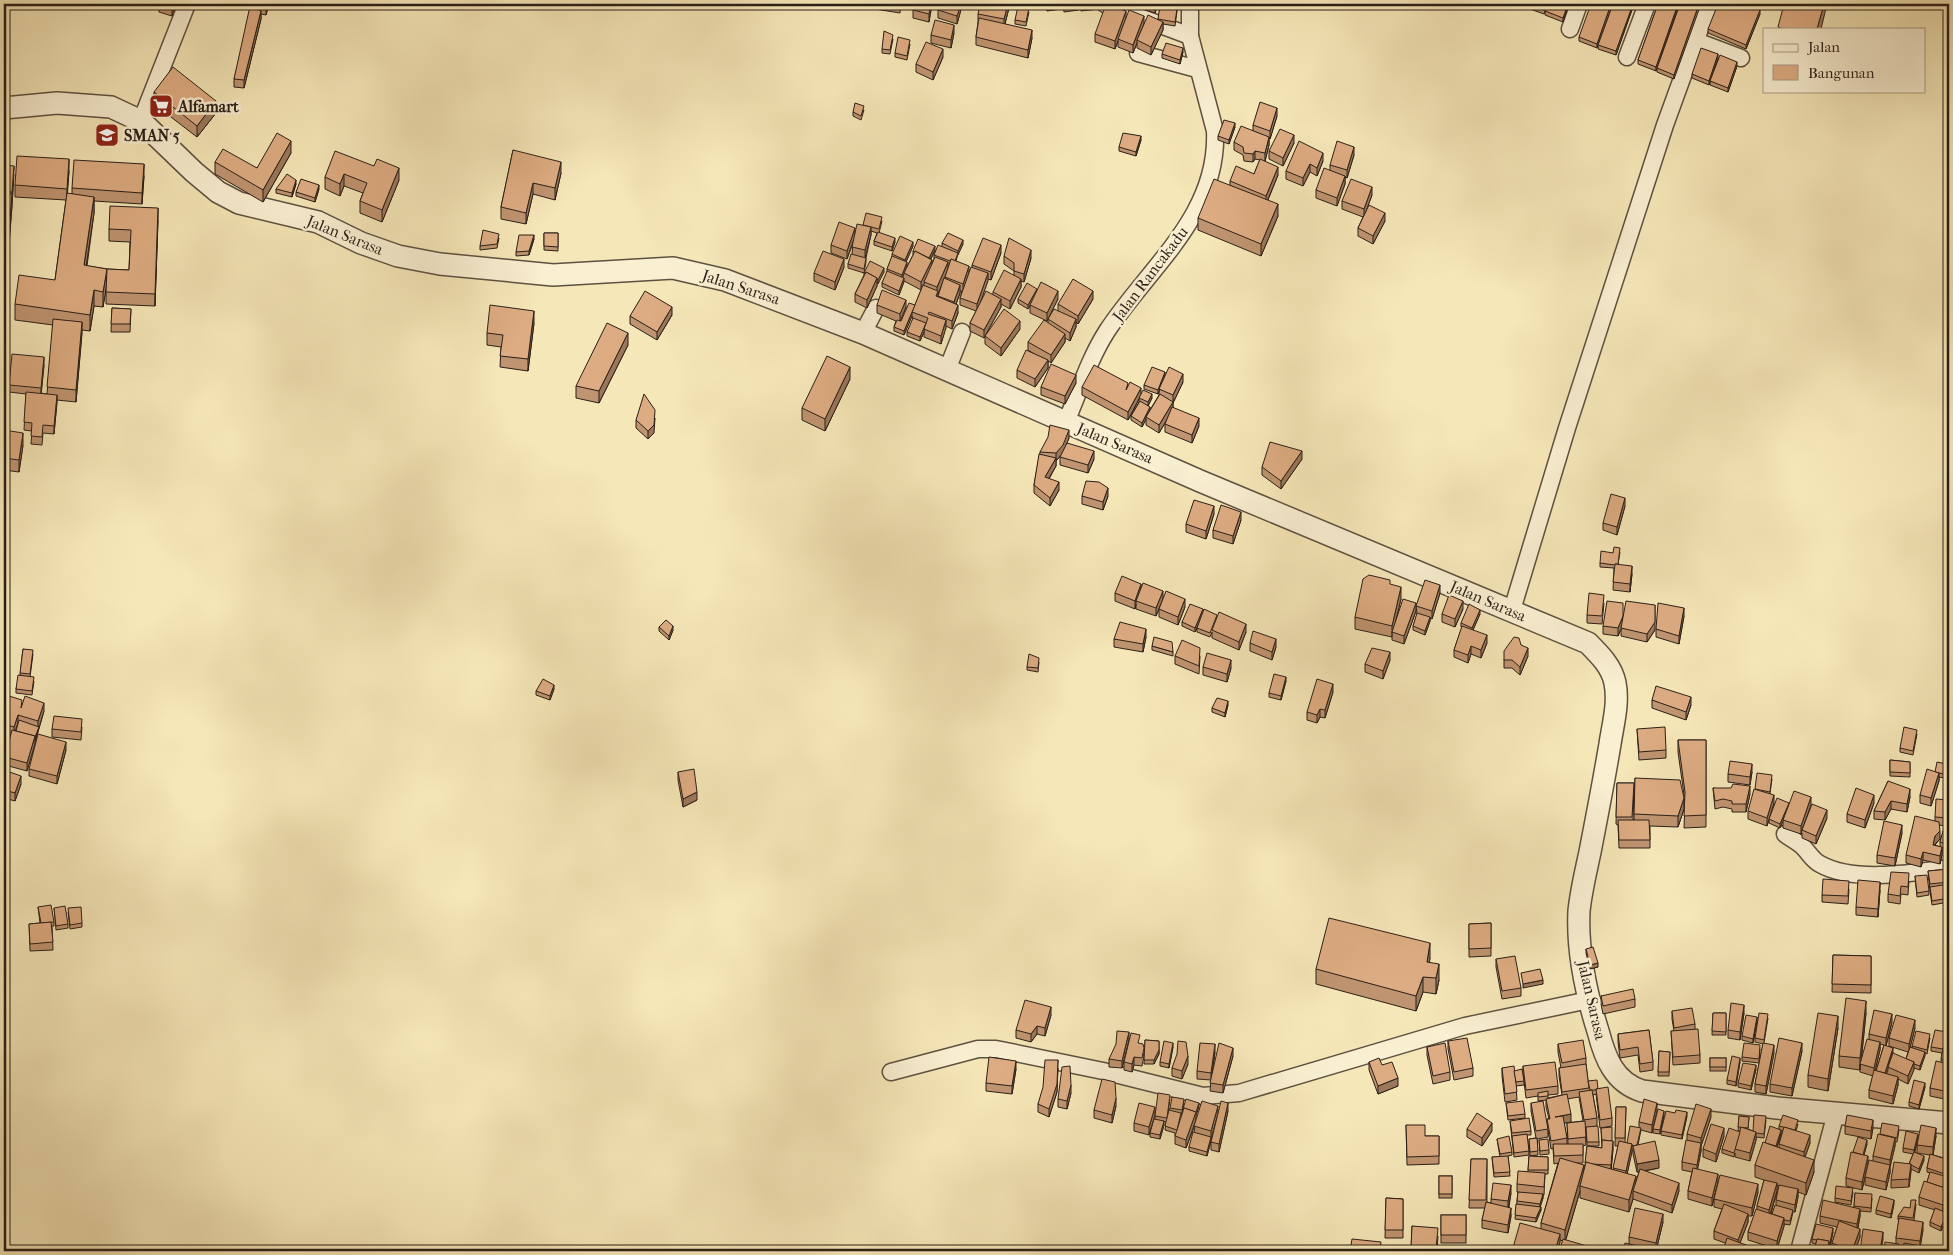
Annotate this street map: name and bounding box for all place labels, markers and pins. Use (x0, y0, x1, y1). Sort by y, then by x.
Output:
supermarket icon: Alfamart (148, 93, 174, 119)
place label: Alfamart (177, 97, 239, 116)
school or university icon: SMAN 5 (94, 122, 120, 148)
place label: SMAN 5 (124, 126, 180, 145)

